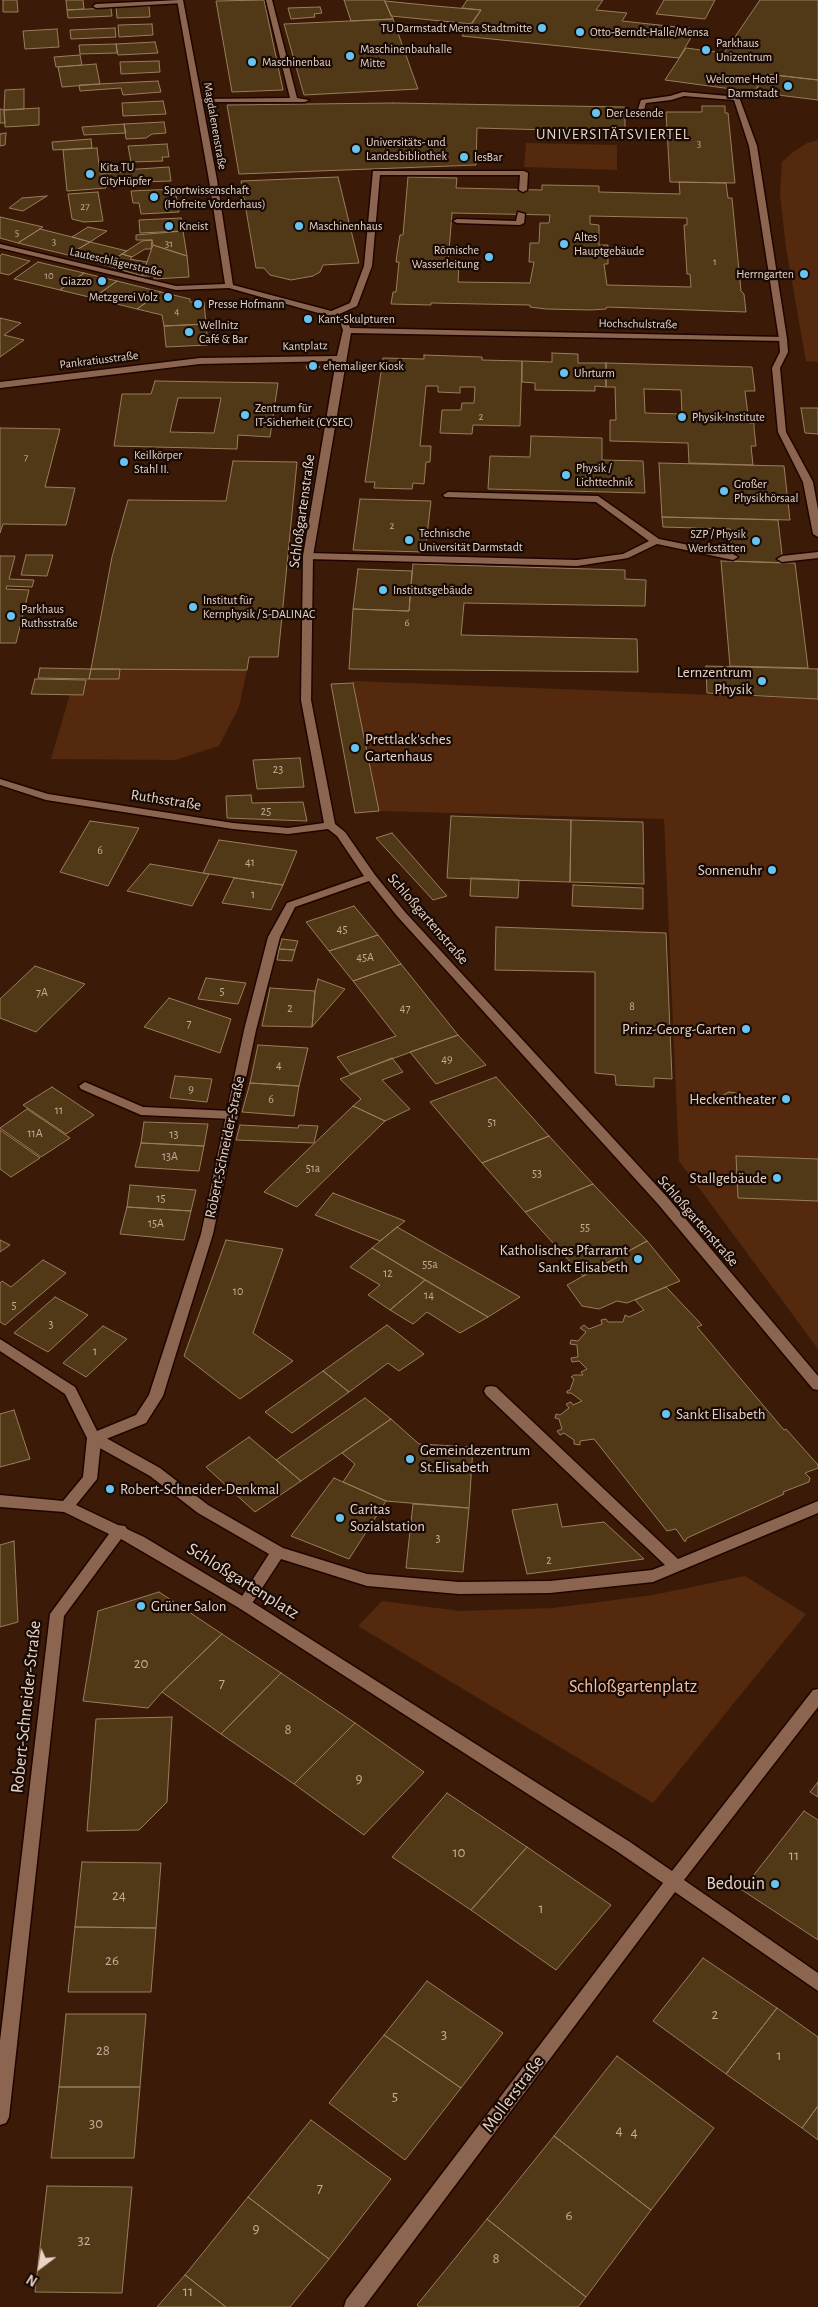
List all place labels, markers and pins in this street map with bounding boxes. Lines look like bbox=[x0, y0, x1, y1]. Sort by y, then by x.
place label: TU Darmstadt Mensa Stadtmitte bbox=[381, 21, 532, 35]
marker: TU Darmstadt Mensa Stadtmitte bbox=[536, 22, 548, 34]
place label: Otto-Berndt-Halle/Mensa bbox=[590, 25, 709, 39]
marker: Otto-Berndt-Halle/Mensa bbox=[574, 26, 586, 38]
place label: Parkhaus Unizentrum bbox=[716, 36, 772, 64]
place label: Maschinenbauhalle Mitte bbox=[360, 42, 452, 70]
marker: Parkhaus Unizentrum bbox=[700, 44, 712, 56]
marker: Maschinenbauhalle Mitte bbox=[344, 50, 356, 62]
place label: Maschinenbau bbox=[262, 55, 331, 69]
marker: Maschinenbau bbox=[246, 56, 258, 68]
place label: Welcome Hotel Darmstadt bbox=[706, 72, 778, 100]
marker: Welcome Hotel Darmstadt bbox=[782, 80, 794, 92]
place label: Der Lesende bbox=[606, 106, 663, 120]
marker: Der Lesende bbox=[590, 107, 602, 119]
place label: Universitäts- und Landesbibliothek bbox=[366, 135, 447, 163]
marker: Universitäts- und Landesbibliothek bbox=[350, 143, 362, 155]
place label: lesBar bbox=[474, 150, 502, 164]
marker: lesBar bbox=[458, 151, 470, 163]
place label: Kita TU CityHüpfer bbox=[100, 160, 151, 188]
marker: Kita TU CityHüpfer bbox=[84, 168, 96, 180]
place label: Sportwissenschaft (Hofreite Vorderhaus) bbox=[164, 183, 266, 211]
marker: Sportwissenschaft (Hofreite Vorderhaus) bbox=[148, 191, 160, 203]
place label: Kneist bbox=[179, 219, 208, 233]
place label: Maschinenhaus bbox=[309, 219, 382, 233]
marker: Kneist bbox=[163, 220, 175, 232]
marker: Maschinenhaus bbox=[293, 220, 305, 232]
place label: Altes Hauptgebäude bbox=[574, 230, 644, 258]
marker: Altes Hauptgebäude bbox=[558, 238, 570, 250]
place label: Römische Wasserleitung bbox=[412, 243, 479, 271]
marker: Römische Wasserleitung bbox=[483, 251, 495, 263]
place label: Herrngarten bbox=[736, 267, 794, 281]
marker: Herrngarten bbox=[798, 268, 810, 280]
place label: Giazzo bbox=[61, 274, 92, 288]
marker: Giazzo bbox=[96, 275, 108, 287]
place label: Metzgerei Volz bbox=[89, 290, 158, 304]
marker: Metzgerei Volz bbox=[162, 291, 174, 303]
place label: Presse Hofmann bbox=[208, 297, 284, 311]
marker: Presse Hofmann bbox=[192, 298, 204, 310]
place label: Kant-Skulpturen bbox=[318, 312, 395, 326]
marker: Kant-Skulpturen bbox=[302, 313, 314, 325]
place label: Wellnitz Café & Bar bbox=[199, 318, 248, 346]
marker: Wellnitz Café & Bar bbox=[183, 326, 195, 338]
place label: ehemaliger Kiosk bbox=[323, 359, 404, 373]
marker: ehemaliger Kiosk bbox=[307, 360, 319, 372]
place label: Uhrturm bbox=[574, 366, 615, 380]
marker: Uhrturm bbox=[558, 367, 570, 379]
place label: Zentrum für IT-Sicherheit (CYSEC) bbox=[255, 401, 353, 429]
marker: Zentrum für IT-Sicherheit (CYSEC) bbox=[239, 409, 251, 421]
place label: Physik-Institute bbox=[692, 410, 765, 424]
marker: Physik-Institute bbox=[676, 411, 688, 423]
place label: Keilkörper Stahl II. bbox=[134, 448, 182, 476]
marker: Keilkörper Stahl II. bbox=[118, 456, 130, 468]
place label: Physik / Lichttechnik bbox=[576, 461, 633, 489]
marker: Physik / Lichttechnik bbox=[560, 469, 572, 481]
place label: Großer Physikhörsaal bbox=[734, 477, 799, 505]
marker: Großer Physikhörsaal bbox=[718, 485, 730, 497]
place label: Technische Universität Darmstadt bbox=[419, 526, 523, 554]
place label: SZP / Physik Werkstätten bbox=[688, 527, 746, 555]
marker: Technische Universität Darmstadt bbox=[403, 534, 415, 546]
marker: SZP / Physik Werkstätten bbox=[750, 535, 762, 547]
place label: Institutsgebäude bbox=[393, 583, 473, 597]
marker: Institutsgebäude bbox=[377, 584, 389, 596]
place label: Institut für Kernphysik / S-DALINAC bbox=[203, 593, 315, 621]
marker: Institut für Kernphysik / S-DALINAC bbox=[187, 601, 199, 613]
place label: Parkhaus Ruthsstraße bbox=[21, 602, 78, 630]
marker: Parkhaus Ruthsstraße bbox=[5, 610, 17, 622]
place label: Lernzentrum Physik bbox=[677, 663, 752, 698]
marker: Lernzentrum Physik bbox=[756, 675, 768, 687]
place label: Prettlack'sches Gartenhaus bbox=[365, 730, 451, 765]
marker: Prettlack'sches Gartenhaus bbox=[349, 742, 361, 754]
place label: Sonnenuhr bbox=[698, 861, 762, 879]
marker: Sonnenuhr bbox=[766, 864, 778, 876]
place label: Prinz-Georg-Garten bbox=[622, 1020, 736, 1038]
marker: Prinz-Georg-Garten bbox=[740, 1023, 752, 1035]
place label: Heckentheater bbox=[689, 1090, 776, 1108]
marker: Heckentheater bbox=[780, 1093, 792, 1105]
place label: Stallgebäude bbox=[690, 1169, 767, 1187]
marker: Stallgebäude bbox=[771, 1172, 783, 1184]
place label: Katholisches Pfarramt Sankt Elisabeth bbox=[500, 1241, 628, 1276]
marker: Katholisches Pfarramt Sankt Elisabeth bbox=[632, 1253, 644, 1265]
place label: Sankt Elisabeth bbox=[676, 1405, 766, 1423]
marker: Sankt Elisabeth bbox=[660, 1408, 672, 1420]
place label: Gemeindezentrum St.Elisabeth bbox=[420, 1441, 530, 1476]
marker: Gemeindezentrum St.Elisabeth bbox=[404, 1453, 416, 1465]
place label: Robert-Schneider-Denkmal bbox=[120, 1480, 279, 1498]
marker: Robert-Schneider-Denkmal bbox=[104, 1483, 116, 1495]
place label: Caritas Sozialstation bbox=[350, 1500, 425, 1535]
marker: Caritas Sozialstation bbox=[334, 1512, 346, 1524]
place label: Grüner Salon bbox=[151, 1597, 226, 1615]
marker: Grüner Salon bbox=[135, 1600, 147, 1612]
place label: Bedouin bbox=[706, 1873, 765, 1895]
marker: Bedouin bbox=[769, 1878, 781, 1890]

